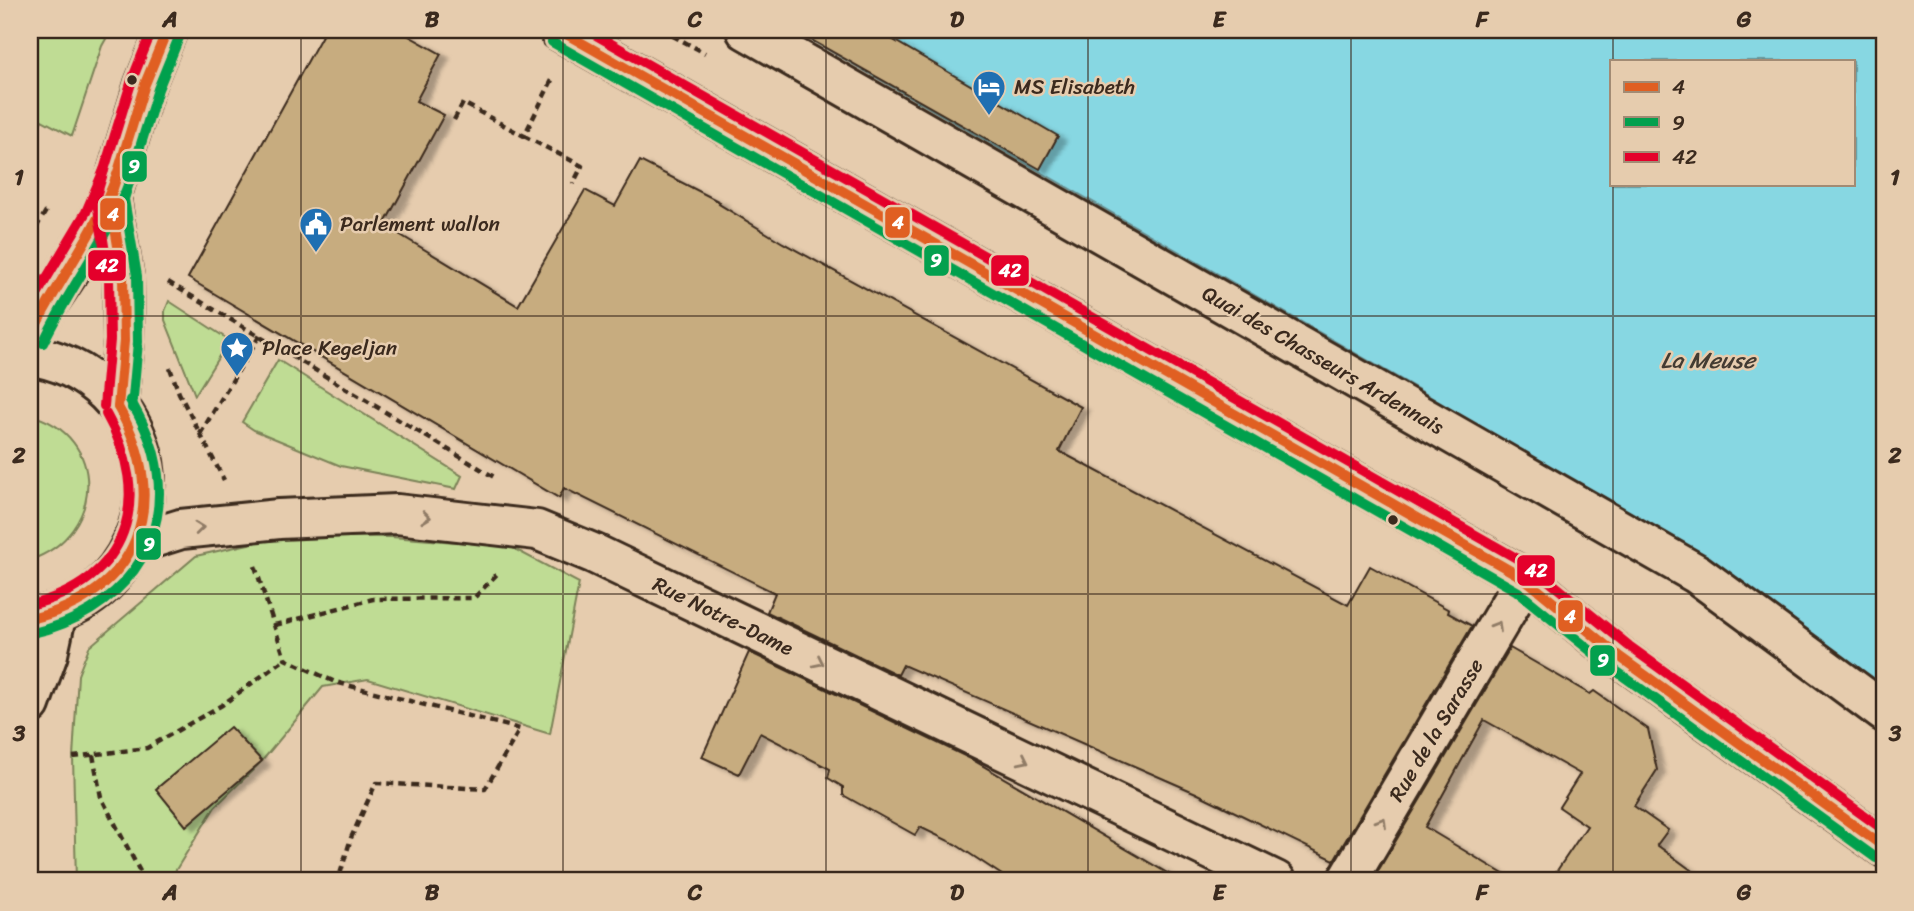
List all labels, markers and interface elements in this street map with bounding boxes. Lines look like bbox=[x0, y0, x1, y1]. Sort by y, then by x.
text: A bbox=[161, 0, 178, 40]
text: B bbox=[425, 0, 440, 40]
text: C bbox=[687, 0, 703, 40]
text: D bbox=[950, 0, 965, 40]
text: E bbox=[1213, 0, 1228, 40]
text: F bbox=[1475, 0, 1490, 40]
text: G bbox=[1736, 0, 1752, 40]
legend bbox=[1610, 60, 1854, 186]
hotel icon: MS Elisabeth bbox=[970, 68, 1008, 117]
place label: MS Elisabeth bbox=[1014, 68, 1135, 106]
text: 4 bbox=[1672, 68, 1685, 106]
unlabelled marker bbox=[125, 73, 139, 87]
text: 9 bbox=[1672, 104, 1685, 142]
text: 42 bbox=[1672, 138, 1697, 176]
line badge: 9 bbox=[121, 150, 148, 183]
text: 9 bbox=[128, 150, 140, 183]
text: 1 bbox=[14, 157, 24, 198]
text: 1 bbox=[1890, 157, 1900, 198]
line badge: 4 bbox=[99, 197, 126, 231]
text: 4 bbox=[106, 198, 119, 231]
public building icon: Parlement wallon bbox=[297, 205, 335, 254]
place label: Parlement wallon bbox=[340, 205, 500, 243]
line badge: 4 bbox=[884, 206, 911, 239]
text: 4 bbox=[891, 206, 904, 239]
line badge: 9 bbox=[923, 244, 950, 277]
text: 9 bbox=[930, 244, 942, 277]
line badge: 42 bbox=[87, 249, 127, 282]
text: 42 bbox=[95, 249, 118, 282]
line badge: 42 bbox=[990, 254, 1030, 287]
text: 42 bbox=[998, 254, 1021, 287]
street label: Quai des Chasseurs Ardennais bbox=[1195, 275, 1452, 445]
place icon: Place Kegeljan bbox=[218, 329, 256, 378]
place label: Place Kegeljan bbox=[262, 329, 397, 367]
water label: La Meuse bbox=[1661, 340, 1757, 381]
text: 2 bbox=[11, 435, 26, 476]
text: 2 bbox=[1887, 435, 1902, 476]
one-way arrow bbox=[421, 509, 432, 524]
unlabelled marker bbox=[1386, 513, 1400, 527]
one-way arrow bbox=[193, 520, 205, 535]
line badge: 9 bbox=[135, 527, 162, 561]
text: 9 bbox=[143, 528, 155, 561]
line badge: 42 bbox=[1516, 554, 1556, 587]
text: 42 bbox=[1524, 554, 1547, 587]
street label: Rue Notre-Dame bbox=[646, 565, 800, 667]
line badge: 4 bbox=[1557, 599, 1584, 633]
text: 4 bbox=[1563, 600, 1576, 633]
one-way arrow bbox=[1489, 621, 1502, 634]
line badge: 9 bbox=[1589, 644, 1616, 677]
text: 9 bbox=[1597, 644, 1609, 677]
street label: Rue de la Sarasse bbox=[1378, 651, 1494, 809]
one-way arrow bbox=[812, 654, 824, 668]
text: 3 bbox=[12, 713, 26, 754]
text: 3 bbox=[1888, 713, 1902, 754]
one-way arrow bbox=[1017, 752, 1029, 766]
one-way arrow bbox=[1374, 817, 1387, 830]
text: A bbox=[161, 872, 178, 911]
text: B bbox=[425, 872, 440, 911]
text: C bbox=[687, 872, 703, 911]
text: D bbox=[950, 872, 965, 911]
text: E bbox=[1213, 872, 1228, 911]
text: F bbox=[1475, 872, 1490, 911]
text: G bbox=[1736, 872, 1752, 911]

